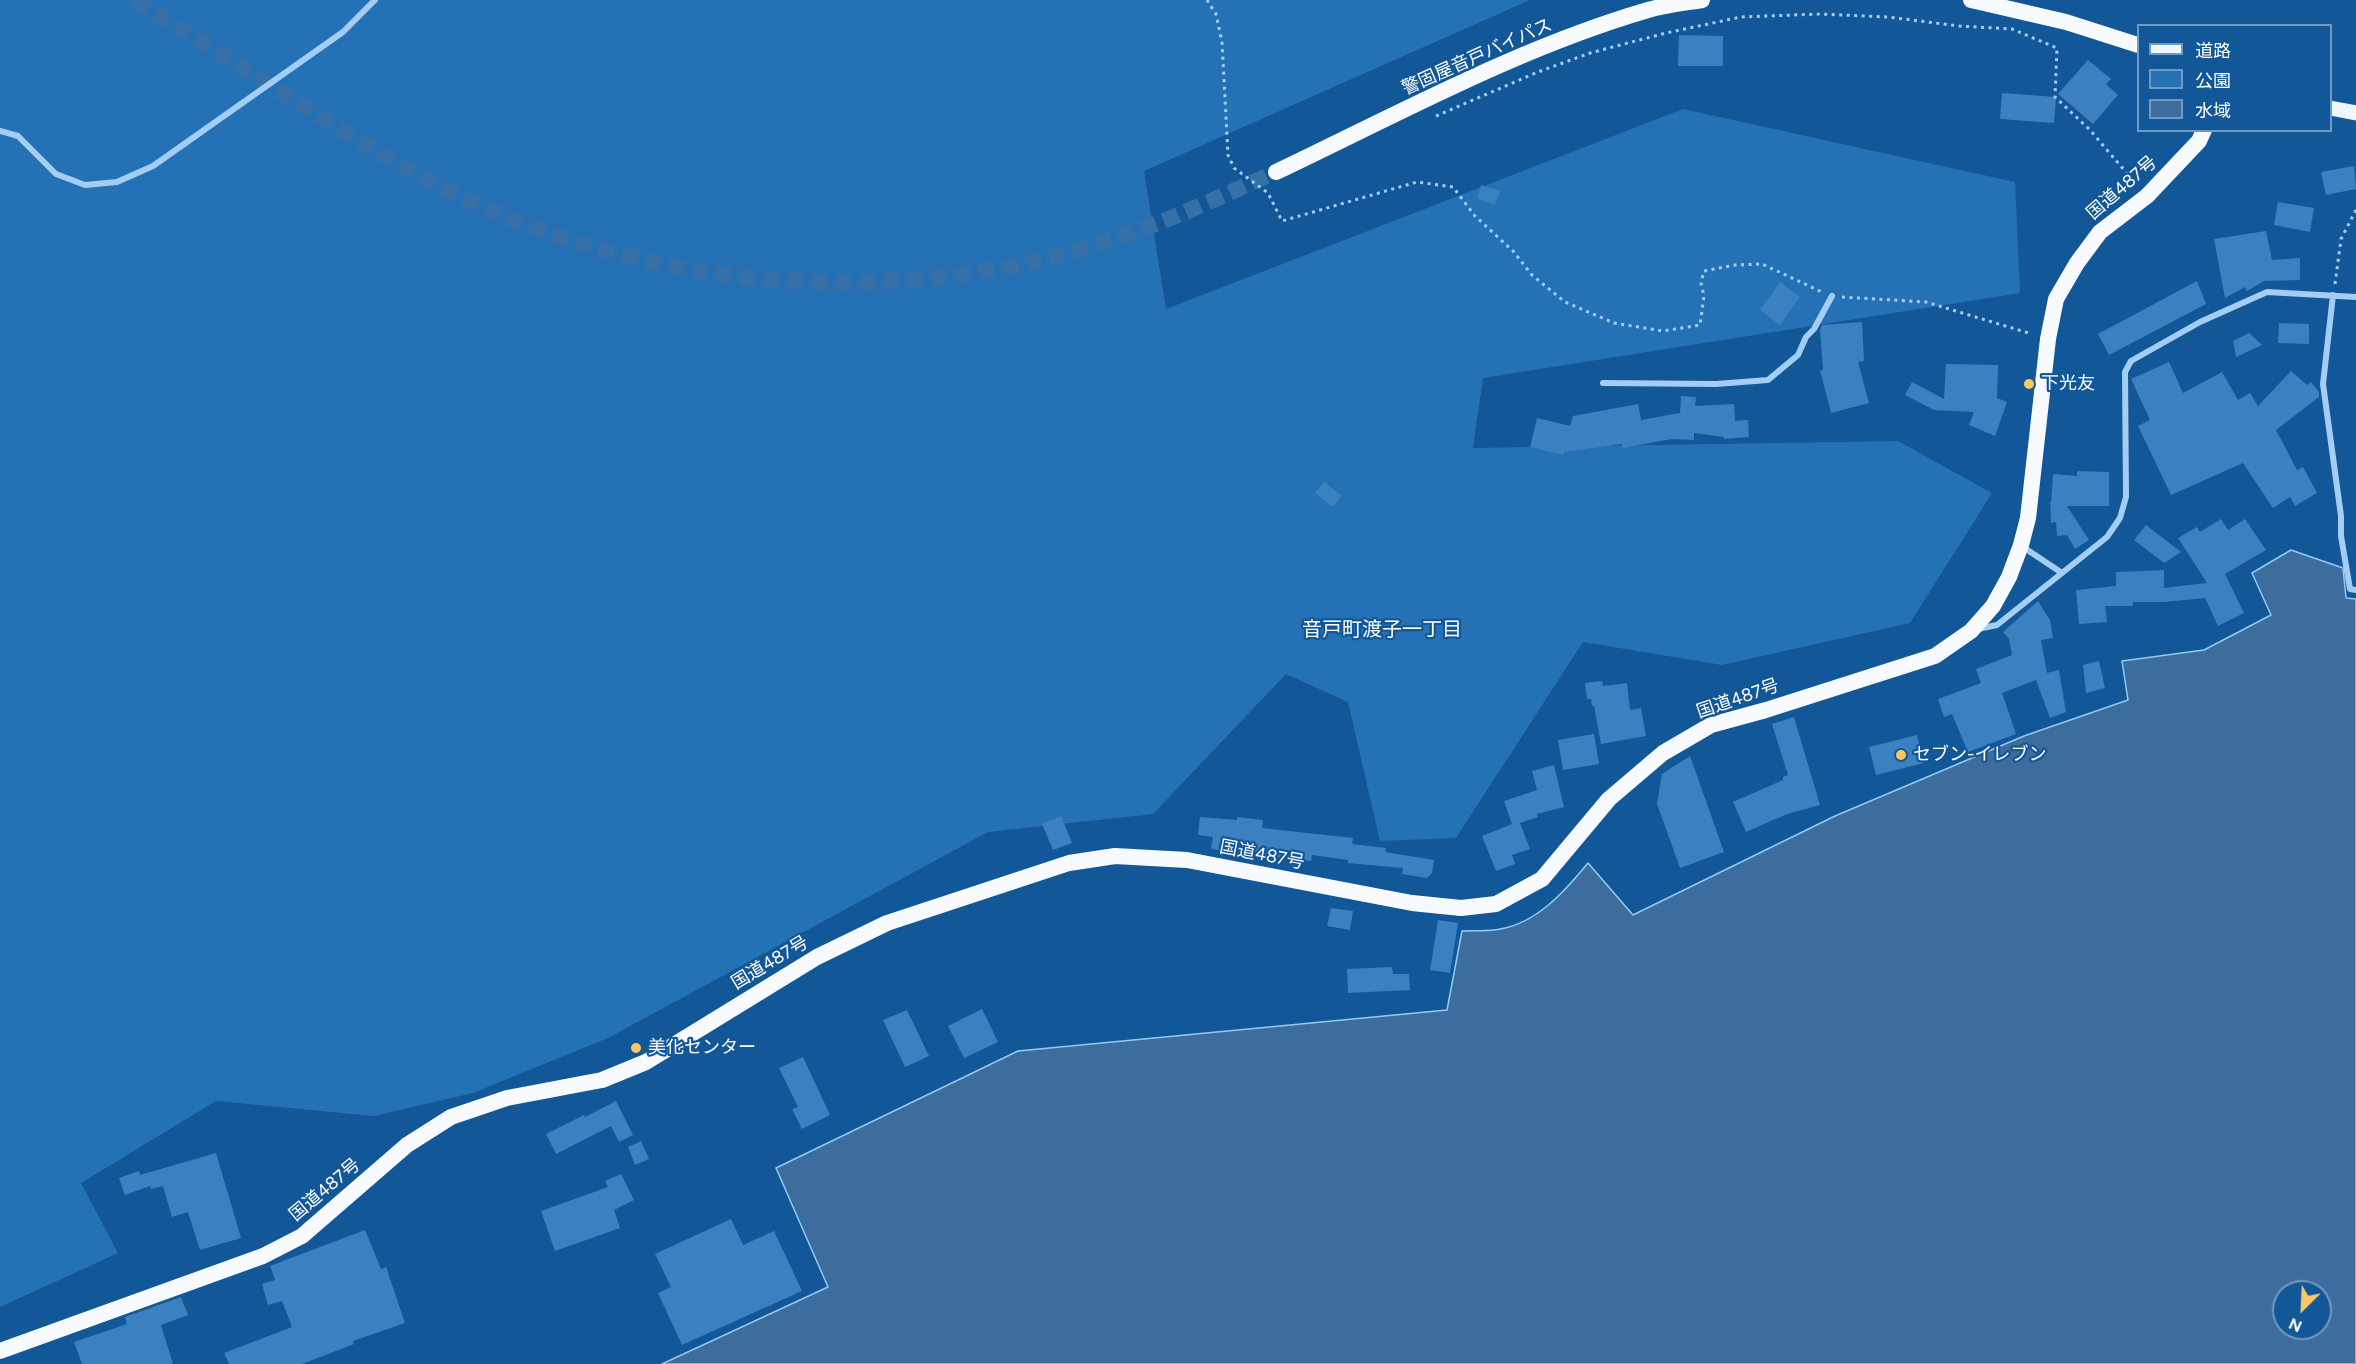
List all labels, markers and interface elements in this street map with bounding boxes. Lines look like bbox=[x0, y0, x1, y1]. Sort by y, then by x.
street label: 警固屋音戸バイパス bbox=[1399, 14, 1555, 100]
legend bbox=[2137, 24, 2332, 132]
text: 道路 bbox=[2195, 40, 2231, 62]
text: 公園 bbox=[2195, 70, 2231, 92]
text: 水域 bbox=[2195, 100, 2231, 122]
street label: 国道487号 bbox=[2083, 152, 2161, 224]
place label: 下光友 bbox=[2041, 373, 2095, 395]
marker: 下光友 bbox=[2022, 377, 2036, 391]
district label: 音戸町渡子一丁目 bbox=[1302, 618, 1462, 642]
street label: 国道487号 bbox=[1694, 675, 1782, 723]
place label: セブン-イレブン bbox=[1913, 744, 2047, 766]
marker: セブン-イレブン bbox=[1894, 748, 1908, 762]
street label: 国道487号 bbox=[1218, 836, 1306, 874]
street label: 国道487号 bbox=[728, 932, 812, 994]
place label: 美化センター bbox=[648, 1037, 756, 1059]
marker: 美化センター bbox=[629, 1041, 643, 1055]
street label: 国道487号 bbox=[285, 1154, 365, 1226]
north arrow bbox=[2272, 1280, 2332, 1340]
text: N bbox=[2286, 1314, 2305, 1336]

